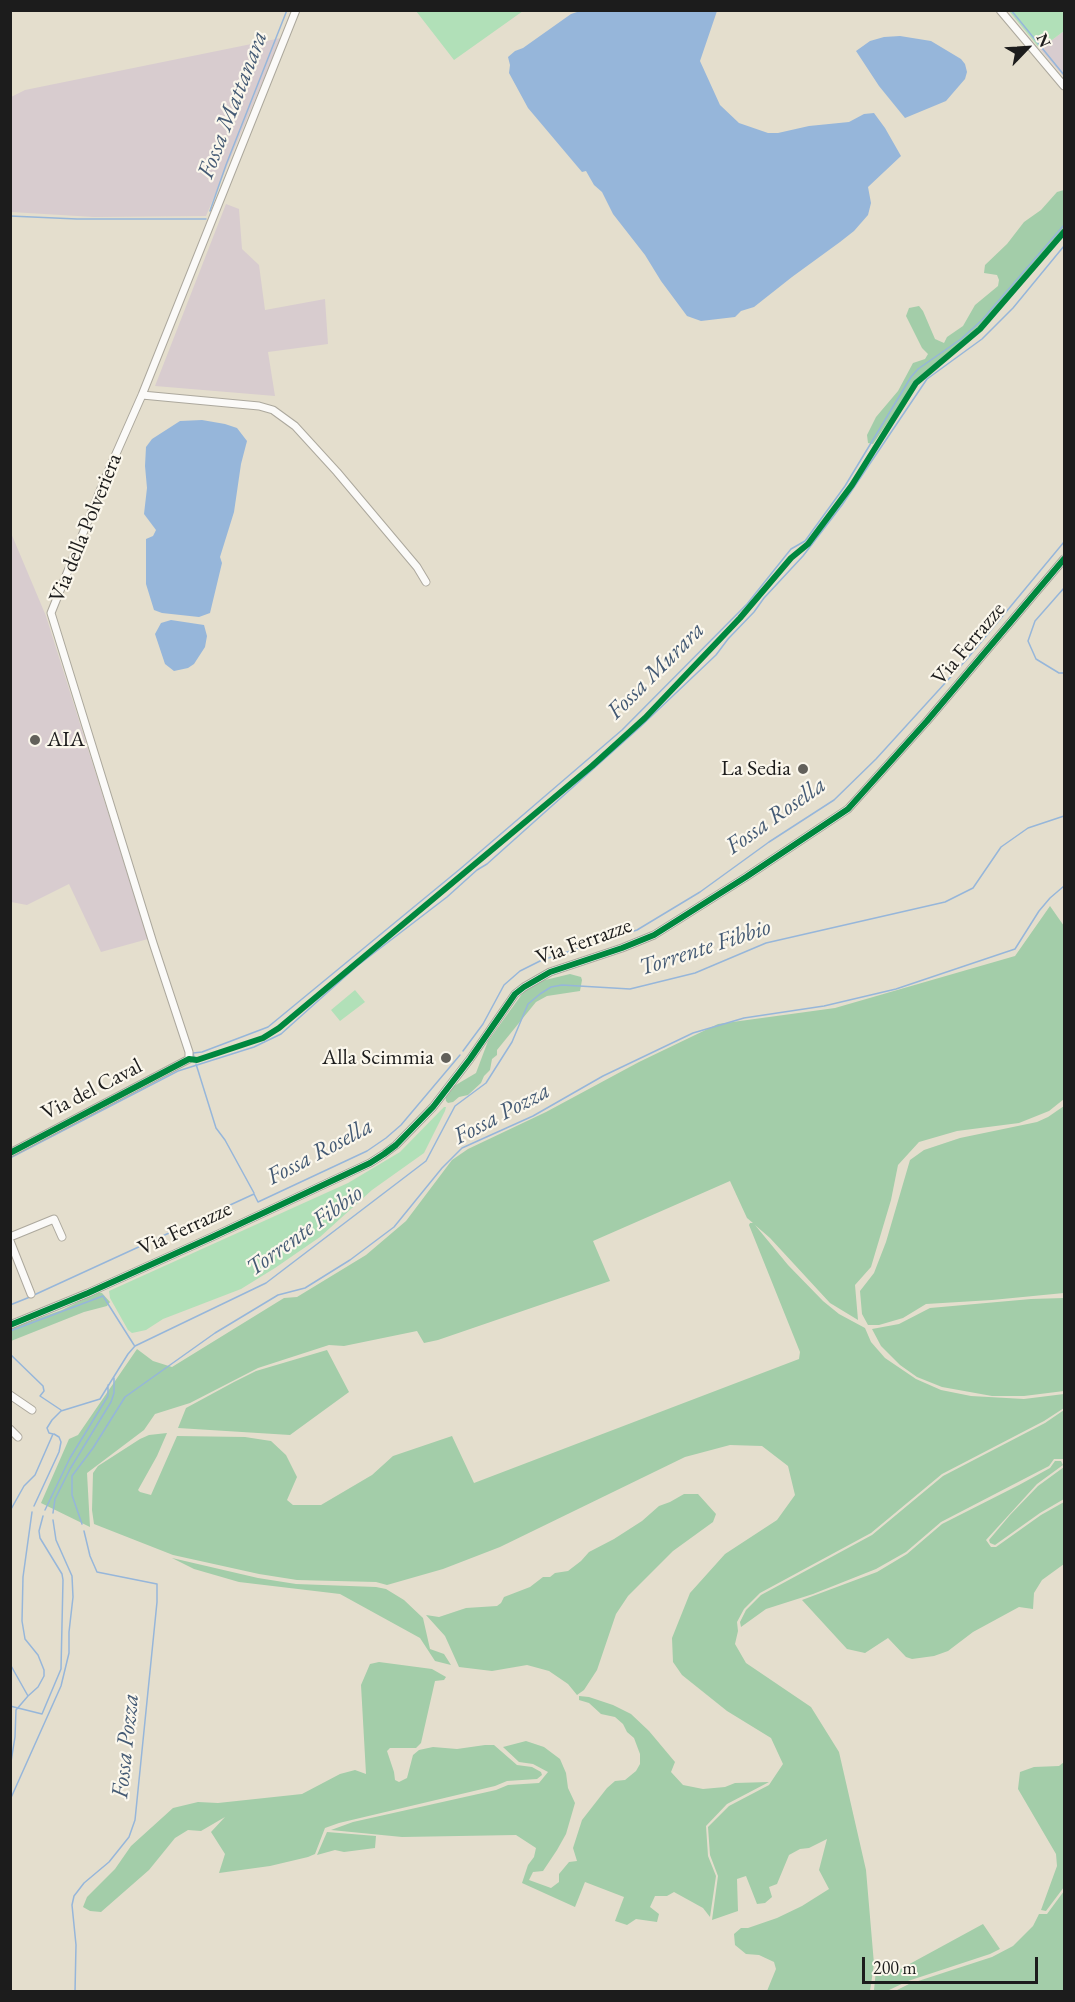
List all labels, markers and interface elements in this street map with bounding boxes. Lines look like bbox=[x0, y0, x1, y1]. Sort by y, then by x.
north arrow bbox=[997, 18, 1057, 78]
water label: Fossa Mattanara bbox=[192, 27, 274, 183]
text: N bbox=[1032, 30, 1056, 50]
street label: Via della Polveriera bbox=[44, 450, 128, 606]
street label: Via Ferrazze bbox=[927, 597, 1011, 691]
water label: Fossa Murara bbox=[601, 616, 711, 726]
place label: AIA bbox=[47, 727, 85, 753]
marker: AIA bbox=[28, 733, 42, 747]
place label: La Sedia bbox=[721, 756, 791, 782]
marker: La Sedia bbox=[796, 762, 810, 776]
water label: Fossa Rosella bbox=[720, 771, 832, 861]
street label: Via Ferrazze bbox=[532, 912, 636, 972]
water label: Torrente Fibbio bbox=[635, 913, 775, 983]
place label: Alla Scimmia bbox=[322, 1045, 434, 1071]
marker: Alla Scimmia bbox=[439, 1051, 453, 1065]
street label: Via del Caval bbox=[37, 1053, 147, 1127]
water label: Fossa Pozza bbox=[449, 1077, 555, 1151]
water label: Fossa Rosella bbox=[262, 1112, 378, 1192]
water label: Torrente Fibbio bbox=[241, 1179, 369, 1283]
street label: Via Ferrazze bbox=[134, 1196, 236, 1262]
water label: Fossa Pozza bbox=[106, 1692, 146, 1800]
scale bar bbox=[865, 1945, 1040, 1983]
text: 200 m bbox=[873, 1956, 917, 1979]

